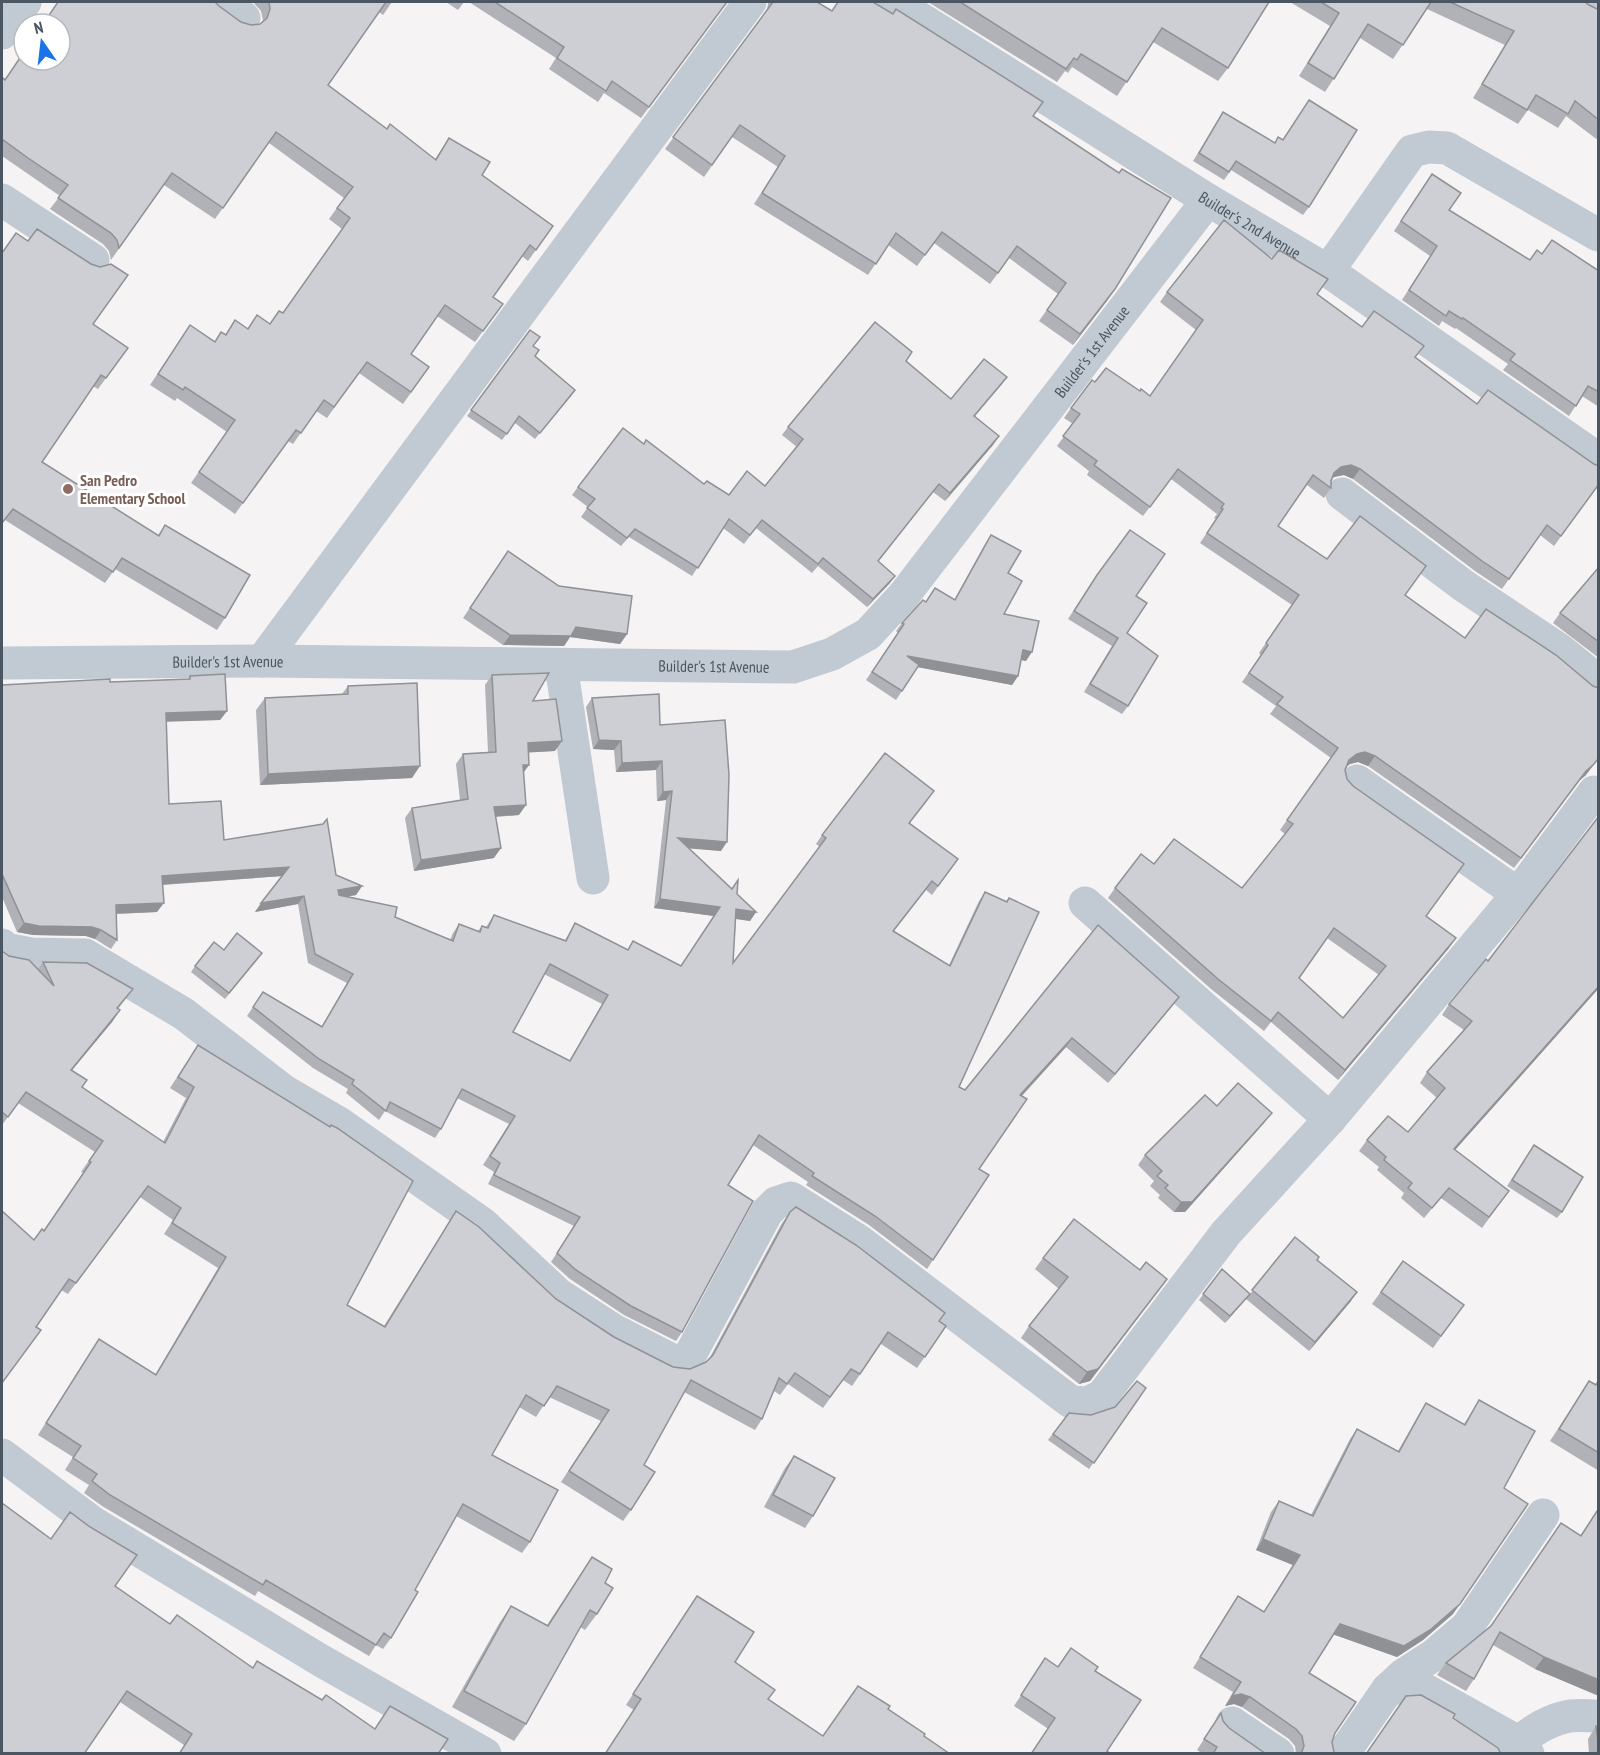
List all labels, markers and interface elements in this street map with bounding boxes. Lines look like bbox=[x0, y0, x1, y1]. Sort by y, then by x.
north arrow bbox=[12, 12, 72, 72]
text: N bbox=[32, 17, 45, 38]
street label: Builder's 2nd Avenue bbox=[1195, 187, 1305, 263]
street label: Builder's 1st Avenue bbox=[1050, 301, 1133, 401]
place label: San Pedro Elementary School bbox=[80, 470, 185, 508]
marker: San Pedro Elementary School bbox=[61, 482, 75, 496]
street label: Builder's 1st Avenue bbox=[172, 651, 284, 672]
street label: Builder's 1st Avenue bbox=[658, 655, 770, 677]

